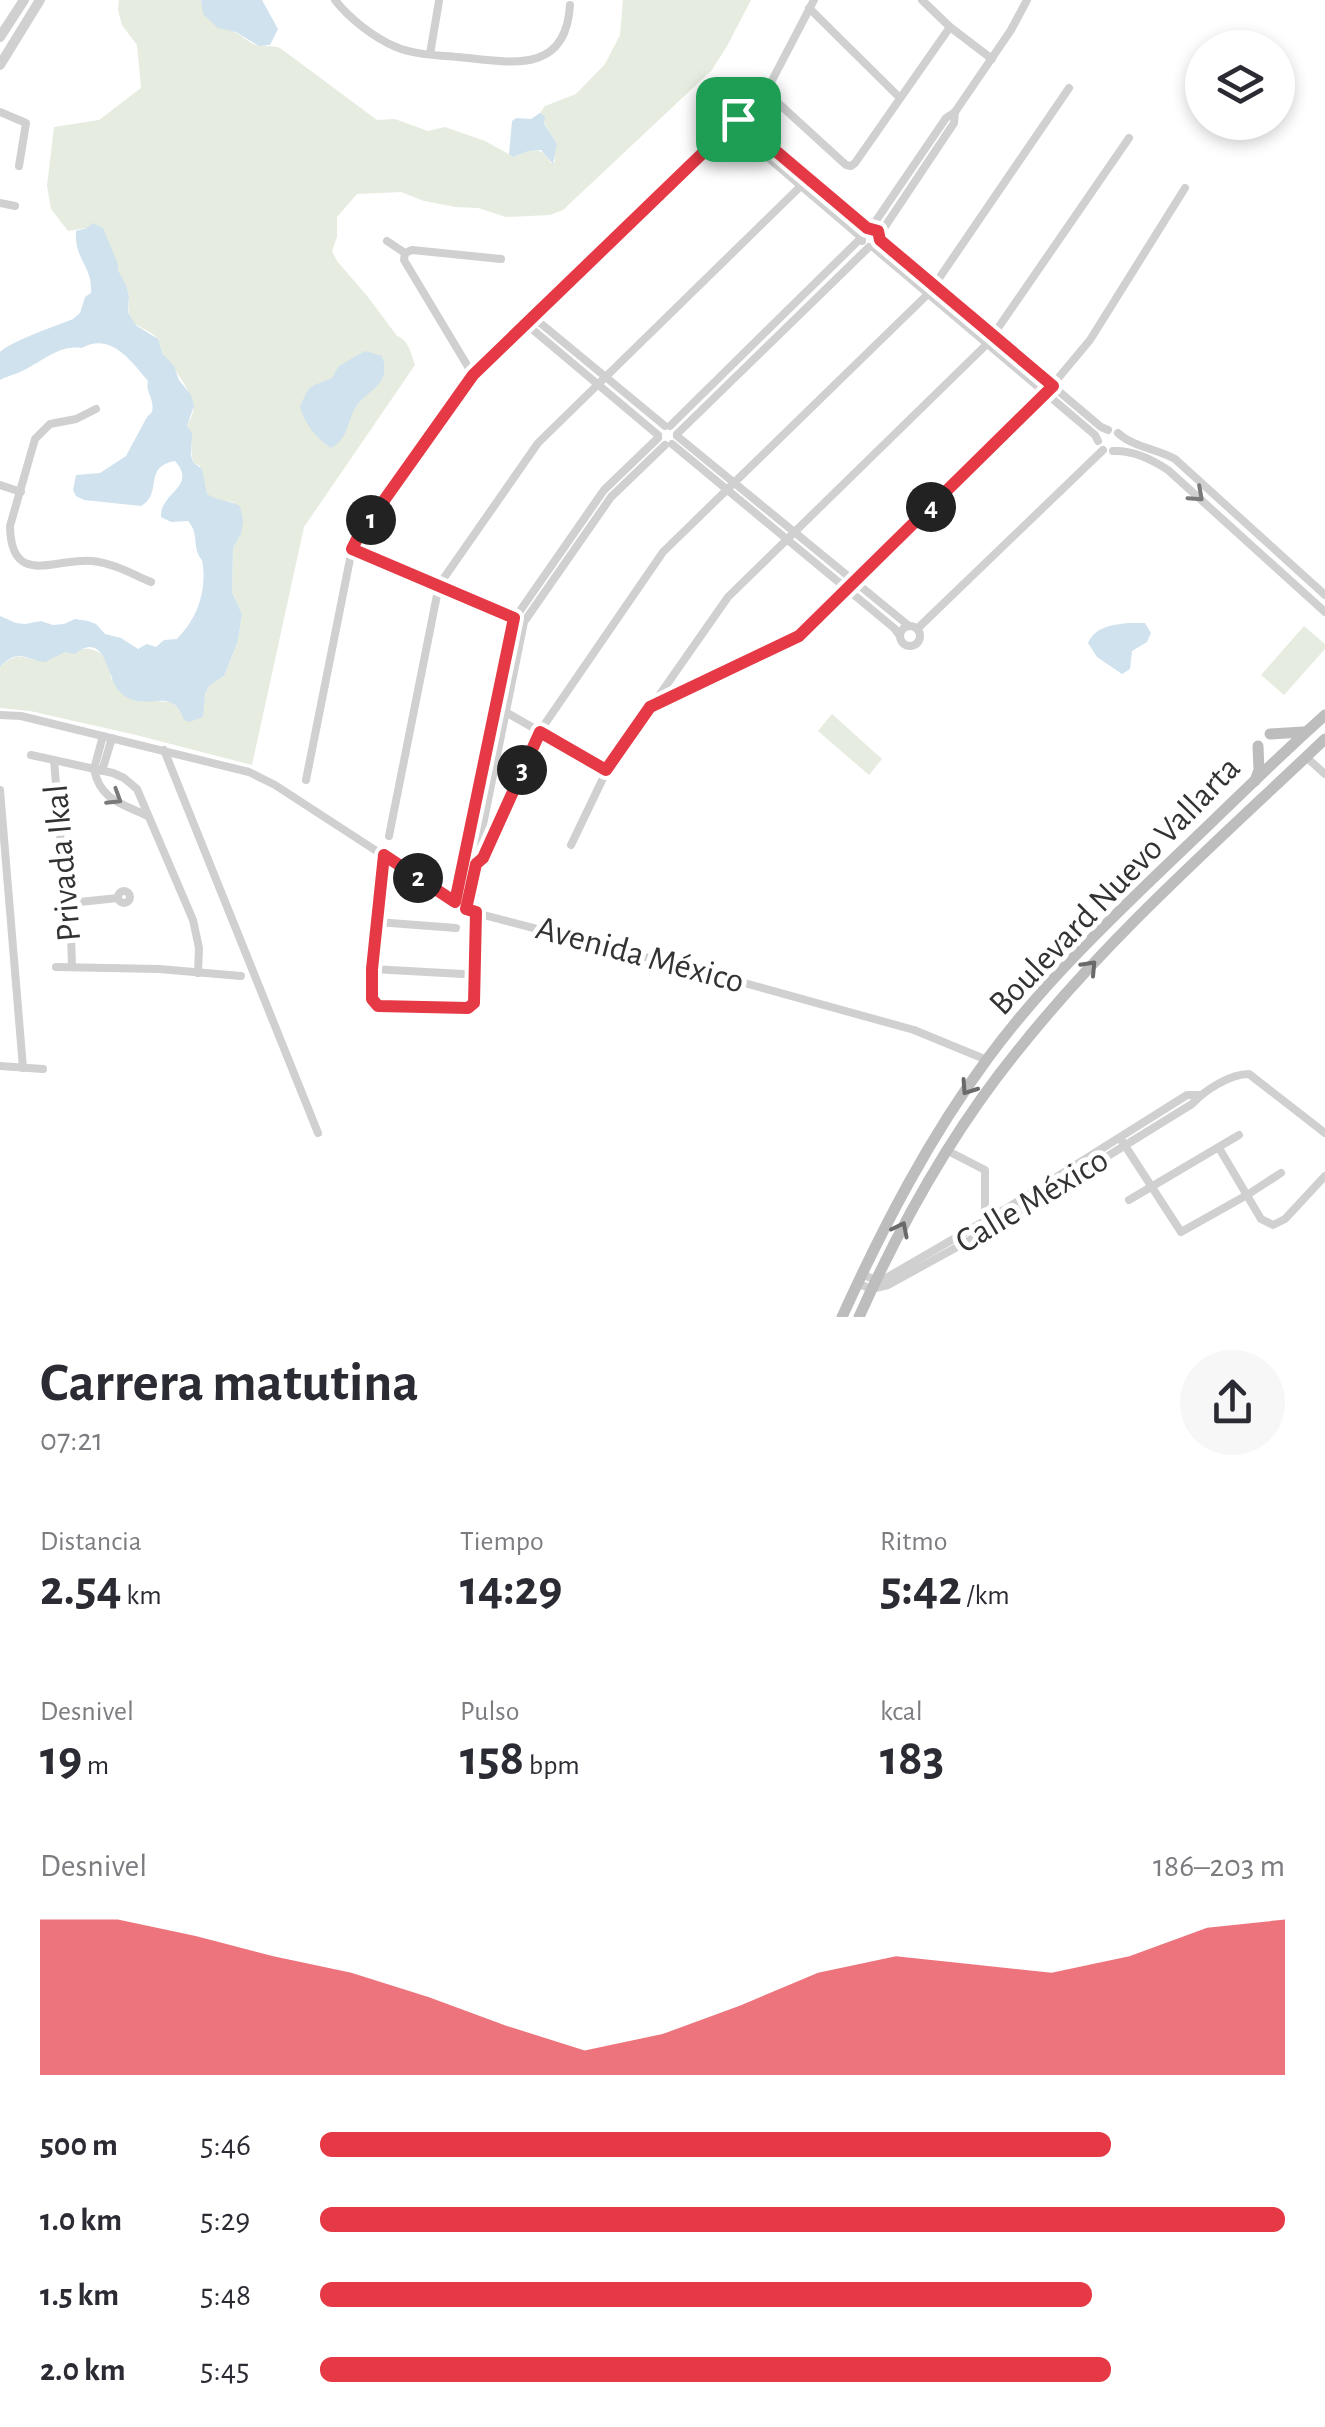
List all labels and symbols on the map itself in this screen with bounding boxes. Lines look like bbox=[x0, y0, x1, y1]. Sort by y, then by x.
pin bbox=[696, 77, 781, 162]
pin: 4 bbox=[906, 482, 956, 532]
one-way arrow bbox=[1185, 484, 1204, 502]
pin: 1 bbox=[346, 495, 396, 545]
pin: 3 bbox=[497, 745, 547, 795]
street label: Boulevard Nuevo Vallarta bbox=[983, 750, 1247, 1022]
street label: Privada Ikal bbox=[39, 783, 87, 943]
one-way arrow bbox=[104, 786, 122, 805]
pin: 2 bbox=[393, 853, 443, 903]
street label: Avenida México bbox=[532, 910, 748, 1000]
one-way arrow bbox=[1079, 960, 1097, 978]
one-way arrow bbox=[961, 1077, 980, 1095]
street label: Calle México bbox=[950, 1142, 1114, 1260]
one-way arrow bbox=[889, 1221, 909, 1239]

